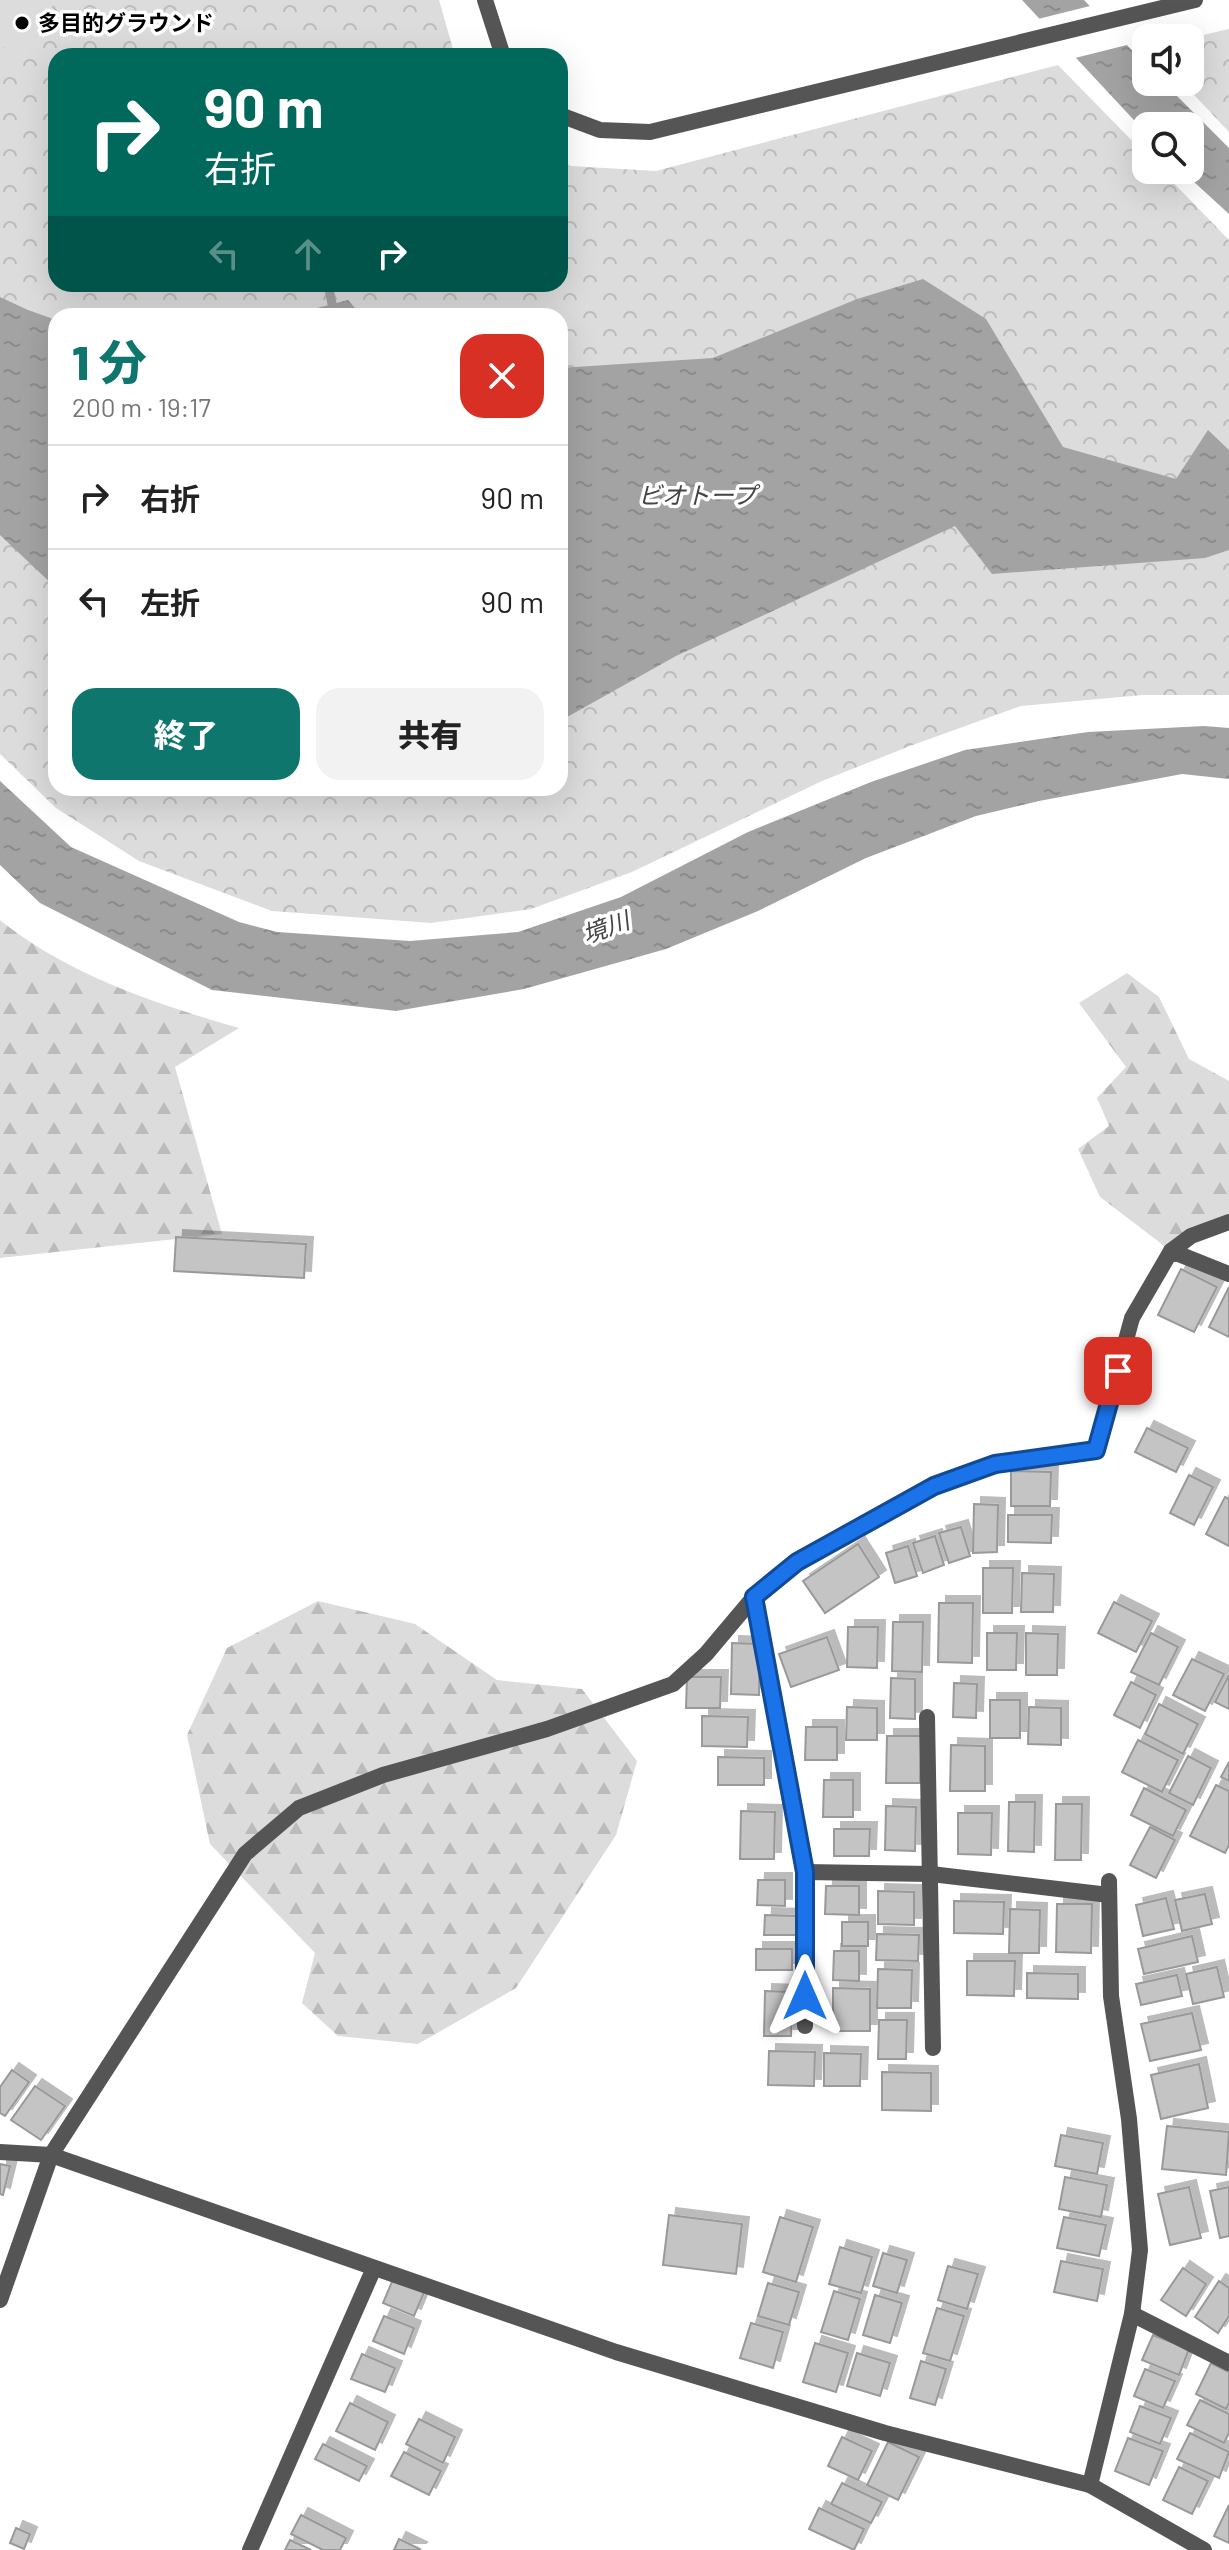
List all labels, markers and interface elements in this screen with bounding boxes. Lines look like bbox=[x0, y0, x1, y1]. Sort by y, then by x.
place label: 多目的グラウンド bbox=[38, 9, 214, 35]
marker: 多目的グラウンド bbox=[13, 14, 31, 32]
map controls bbox=[1132, 24, 1204, 184]
button: sound bbox=[1132, 24, 1204, 96]
text: 90 m bbox=[204, 72, 324, 139]
icon: right bbox=[72, 80, 176, 184]
button: search bbox=[1132, 112, 1204, 184]
text: 右折 bbox=[204, 146, 276, 189]
icon: left bbox=[202, 232, 246, 276]
icon: ahead bbox=[286, 232, 330, 276]
icon: right bbox=[370, 232, 414, 276]
text: 1 分 bbox=[72, 332, 147, 390]
button: close bbox=[460, 334, 544, 418]
text: 200 m · 19:17 bbox=[72, 391, 211, 422]
icon: right bbox=[72, 475, 116, 519]
text: 90 m bbox=[481, 479, 544, 515]
text: 右折 bbox=[140, 480, 200, 516]
water label: ビオトープ bbox=[638, 480, 761, 509]
icon: left bbox=[72, 579, 116, 623]
text: 90 m bbox=[481, 583, 544, 619]
text: 左折 bbox=[140, 584, 200, 620]
button: 終了 bbox=[72, 688, 300, 780]
button: 共有 bbox=[316, 688, 544, 780]
water label: 境川 bbox=[578, 904, 636, 948]
pin bbox=[1084, 1337, 1152, 1405]
icon: arrive bbox=[1096, 1349, 1140, 1393]
position arrow bbox=[763, 1954, 847, 2038]

